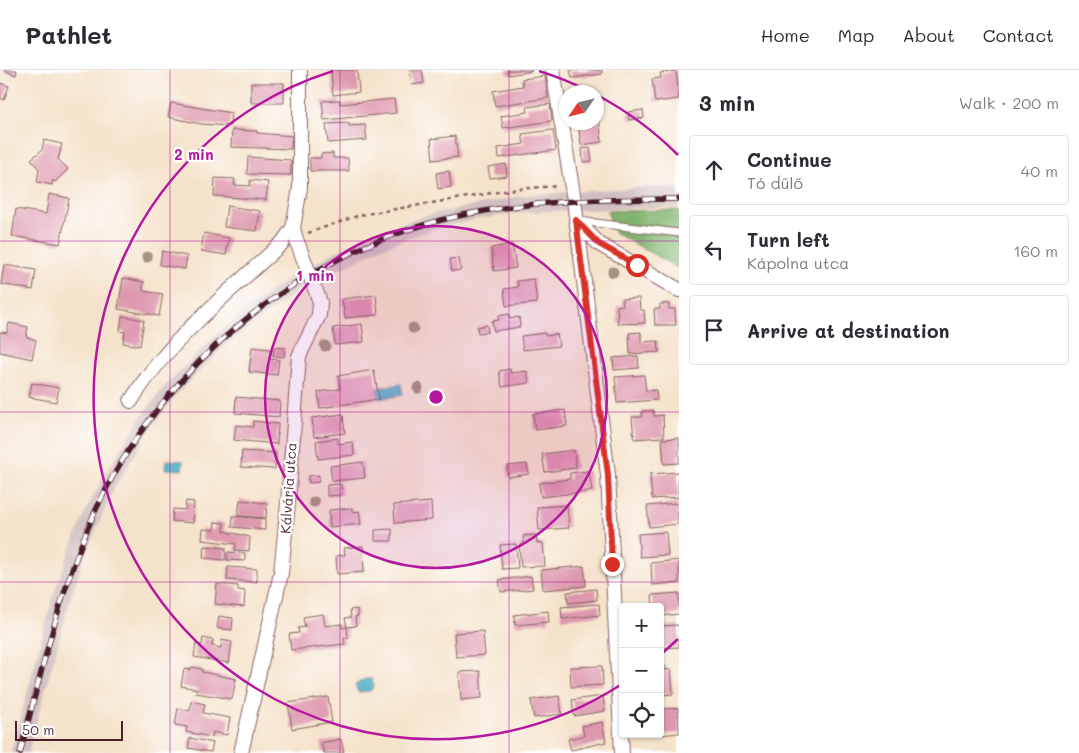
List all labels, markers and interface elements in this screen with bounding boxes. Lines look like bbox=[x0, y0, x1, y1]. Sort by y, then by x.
text: Pathlet bbox=[25, 19, 112, 50]
text: Home bbox=[761, 23, 810, 47]
text: Map bbox=[838, 23, 874, 47]
text: About bbox=[902, 23, 955, 47]
text: Contact bbox=[983, 23, 1054, 47]
north arrow bbox=[559, 85, 604, 130]
text: 3 min bbox=[699, 89, 755, 116]
text: Walk · 200 m bbox=[959, 92, 1059, 113]
text: 2 min bbox=[174, 144, 214, 164]
text: Continue bbox=[747, 147, 832, 172]
icon: ahead bbox=[700, 156, 728, 184]
text: 40 m bbox=[1021, 160, 1058, 181]
text: Tó dűlő bbox=[747, 172, 803, 193]
text: Turn left bbox=[747, 227, 830, 252]
icon: left bbox=[700, 236, 728, 264]
text: 160 m bbox=[1013, 240, 1058, 261]
text: Kápolna utca bbox=[747, 252, 849, 273]
route start bbox=[626, 254, 649, 277]
text: 1 min bbox=[296, 265, 334, 285]
icon: arrive bbox=[700, 316, 728, 344]
text: Arrive at destination bbox=[747, 318, 950, 343]
centre of rings bbox=[427, 388, 445, 406]
street label: Kálvária utca bbox=[275, 442, 301, 534]
route end bbox=[601, 553, 624, 576]
map controls bbox=[619, 603, 664, 738]
button: + bbox=[619, 603, 664, 648]
button: − bbox=[619, 648, 664, 693]
button: locate bbox=[619, 693, 664, 738]
scale bar bbox=[15, 718, 122, 741]
text: 50 m bbox=[22, 720, 54, 739]

